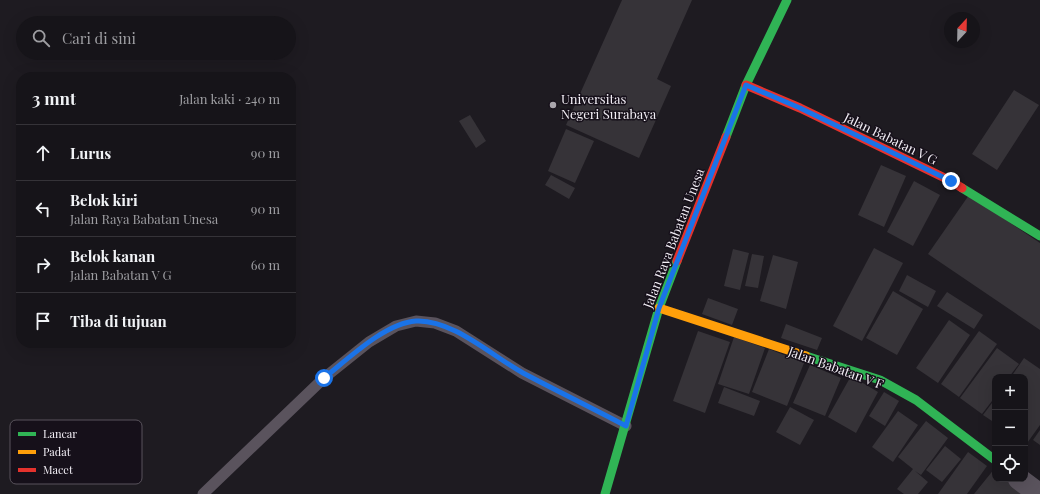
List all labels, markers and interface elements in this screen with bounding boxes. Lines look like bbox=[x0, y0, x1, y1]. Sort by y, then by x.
north arrow bbox=[944, 12, 980, 48]
search box bbox=[16, 16, 296, 60]
icon: search bbox=[30, 27, 52, 49]
text: Cari di sini bbox=[62, 28, 136, 48]
text: 3 mnt bbox=[32, 87, 76, 109]
text: Jalan kaki · 240 m bbox=[179, 90, 280, 107]
place label: Universitas Negeri Surabaya bbox=[561, 90, 657, 122]
marker: Universitas Negeri Surabaya bbox=[548, 100, 558, 110]
street label: Jalan Babatan V G bbox=[841, 108, 940, 168]
icon: ahead bbox=[32, 142, 54, 164]
text: Lurus bbox=[70, 143, 111, 163]
text: 90 m bbox=[251, 144, 280, 161]
street label: Jalan Raya Babatan Unesa bbox=[638, 165, 708, 311]
route end bbox=[942, 172, 960, 190]
text: Belok kiri bbox=[70, 190, 138, 210]
icon: left bbox=[32, 198, 54, 220]
text: 90 m bbox=[251, 200, 280, 217]
text: Jalan Raya Babatan Unesa bbox=[70, 210, 218, 227]
text: Belok kanan bbox=[70, 246, 155, 266]
icon: right bbox=[32, 254, 54, 276]
text: 60 m bbox=[251, 256, 280, 273]
text: Jalan Babatan V G bbox=[70, 266, 172, 283]
icon: arrive bbox=[32, 310, 54, 332]
text: Tiba di tujuan bbox=[70, 311, 167, 331]
street label: Jalan Babatan V F bbox=[785, 342, 886, 392]
route start bbox=[315, 369, 333, 387]
map controls bbox=[992, 374, 1028, 482]
button: + bbox=[992, 374, 1028, 410]
button: − bbox=[992, 410, 1028, 446]
legend bbox=[10, 420, 142, 484]
text: Lancar bbox=[43, 426, 77, 441]
text: Padat bbox=[43, 444, 71, 459]
button: locate bbox=[992, 446, 1028, 482]
text: Macet bbox=[43, 462, 73, 477]

